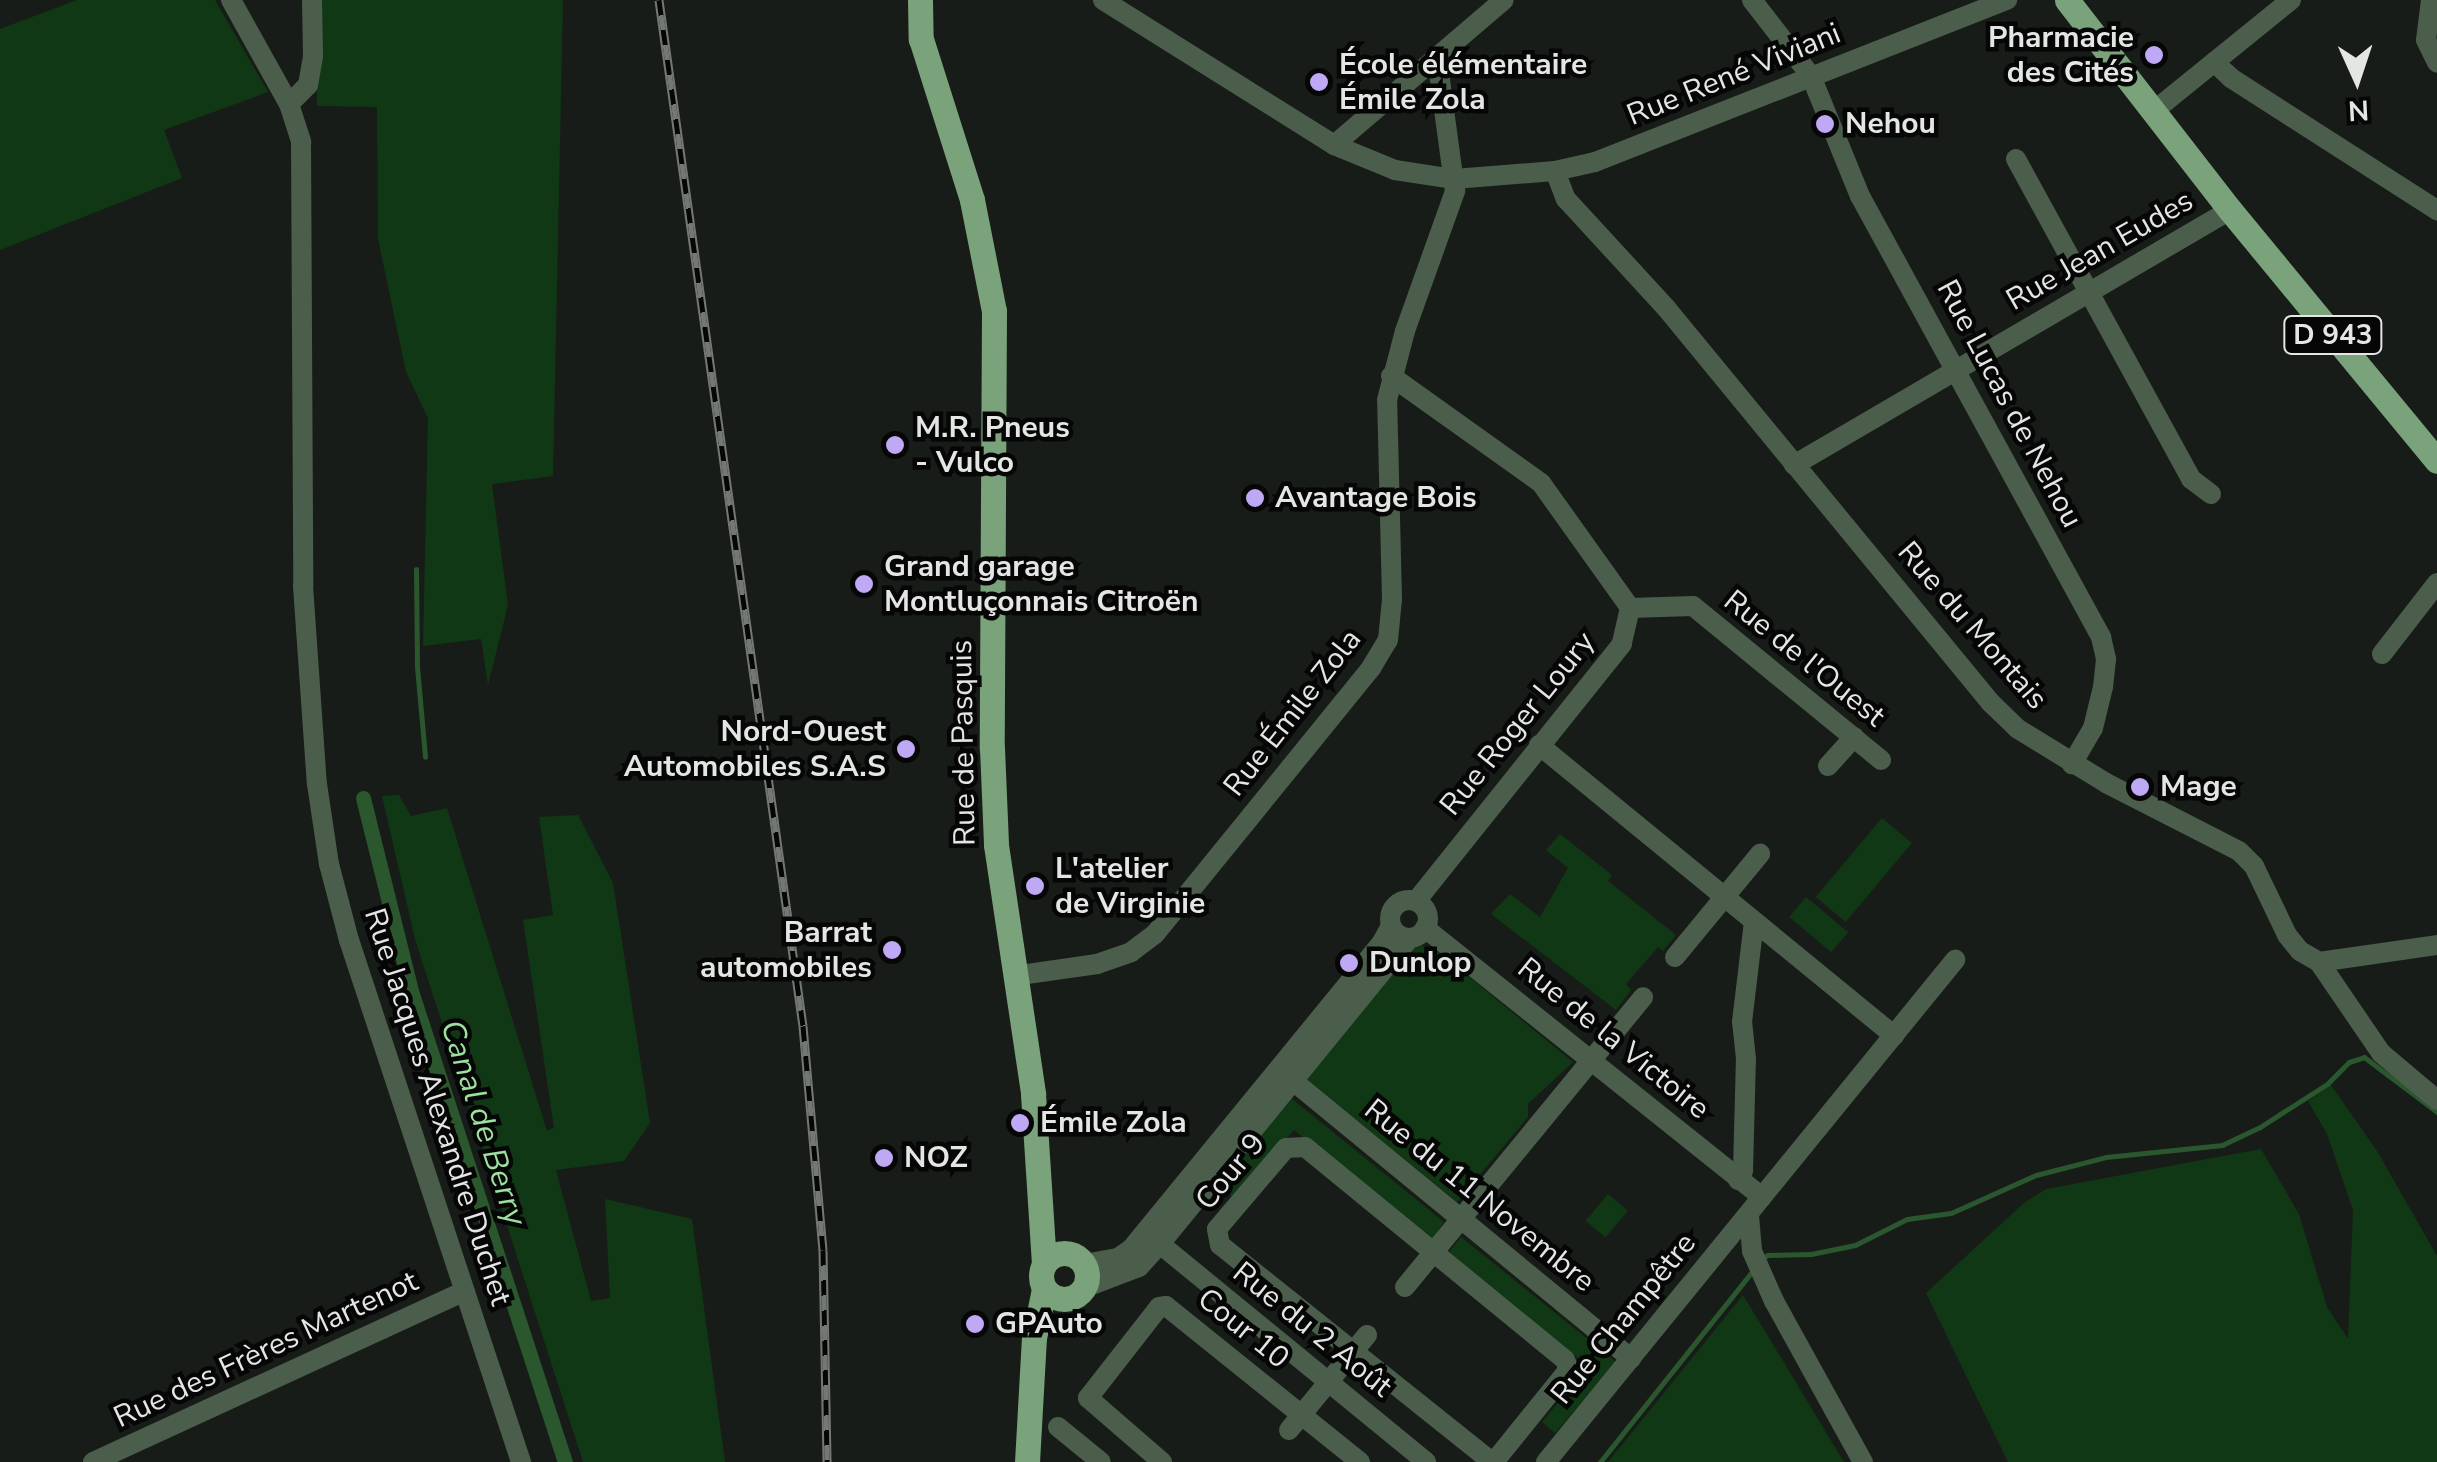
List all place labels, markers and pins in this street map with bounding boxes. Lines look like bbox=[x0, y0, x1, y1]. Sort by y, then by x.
place label: Pharmacie des Cités bbox=[1988, 20, 2134, 90]
marker: Pharmacie des Cités bbox=[2143, 44, 2165, 66]
place label: École élémentaire Émile Zola bbox=[1339, 47, 1587, 118]
marker: École élémentaire Émile Zola bbox=[1308, 71, 1330, 93]
place label: Nehou bbox=[1845, 106, 1936, 142]
marker: Nehou bbox=[1814, 113, 1836, 135]
place label: M.R. Pneus - Vulco bbox=[915, 410, 1070, 480]
marker: M.R. Pneus - Vulco bbox=[884, 434, 906, 456]
place label: Avantage Bois bbox=[1275, 480, 1477, 516]
marker: Avantage Bois bbox=[1244, 487, 1266, 509]
place label: Grand garage Montluçonnais Citroën bbox=[884, 549, 1199, 620]
marker: Grand garage Montluçonnais Citroën bbox=[853, 573, 875, 595]
place label: Nord-Ouest Automobiles S.A.S bbox=[624, 714, 886, 784]
marker: Nord-Ouest Automobiles S.A.S bbox=[895, 738, 917, 760]
place label: Mage bbox=[2160, 769, 2237, 805]
marker: Mage bbox=[2129, 776, 2151, 798]
place label: L'atelier de Virginie bbox=[1055, 851, 1205, 922]
marker: L'atelier de Virginie bbox=[1024, 875, 1046, 897]
place label: Barrat automobiles bbox=[700, 915, 872, 986]
marker: Barrat automobiles bbox=[881, 939, 903, 961]
place label: Dunlop bbox=[1369, 945, 1471, 981]
marker: Dunlop bbox=[1338, 952, 1360, 974]
place label: Émile Zola bbox=[1040, 1105, 1187, 1141]
marker: Émile Zola bbox=[1009, 1112, 1031, 1134]
place label: NOZ bbox=[904, 1140, 968, 1176]
marker: NOZ bbox=[873, 1147, 895, 1169]
place label: GPAuto bbox=[995, 1306, 1103, 1342]
marker: GPAuto bbox=[964, 1313, 986, 1335]

